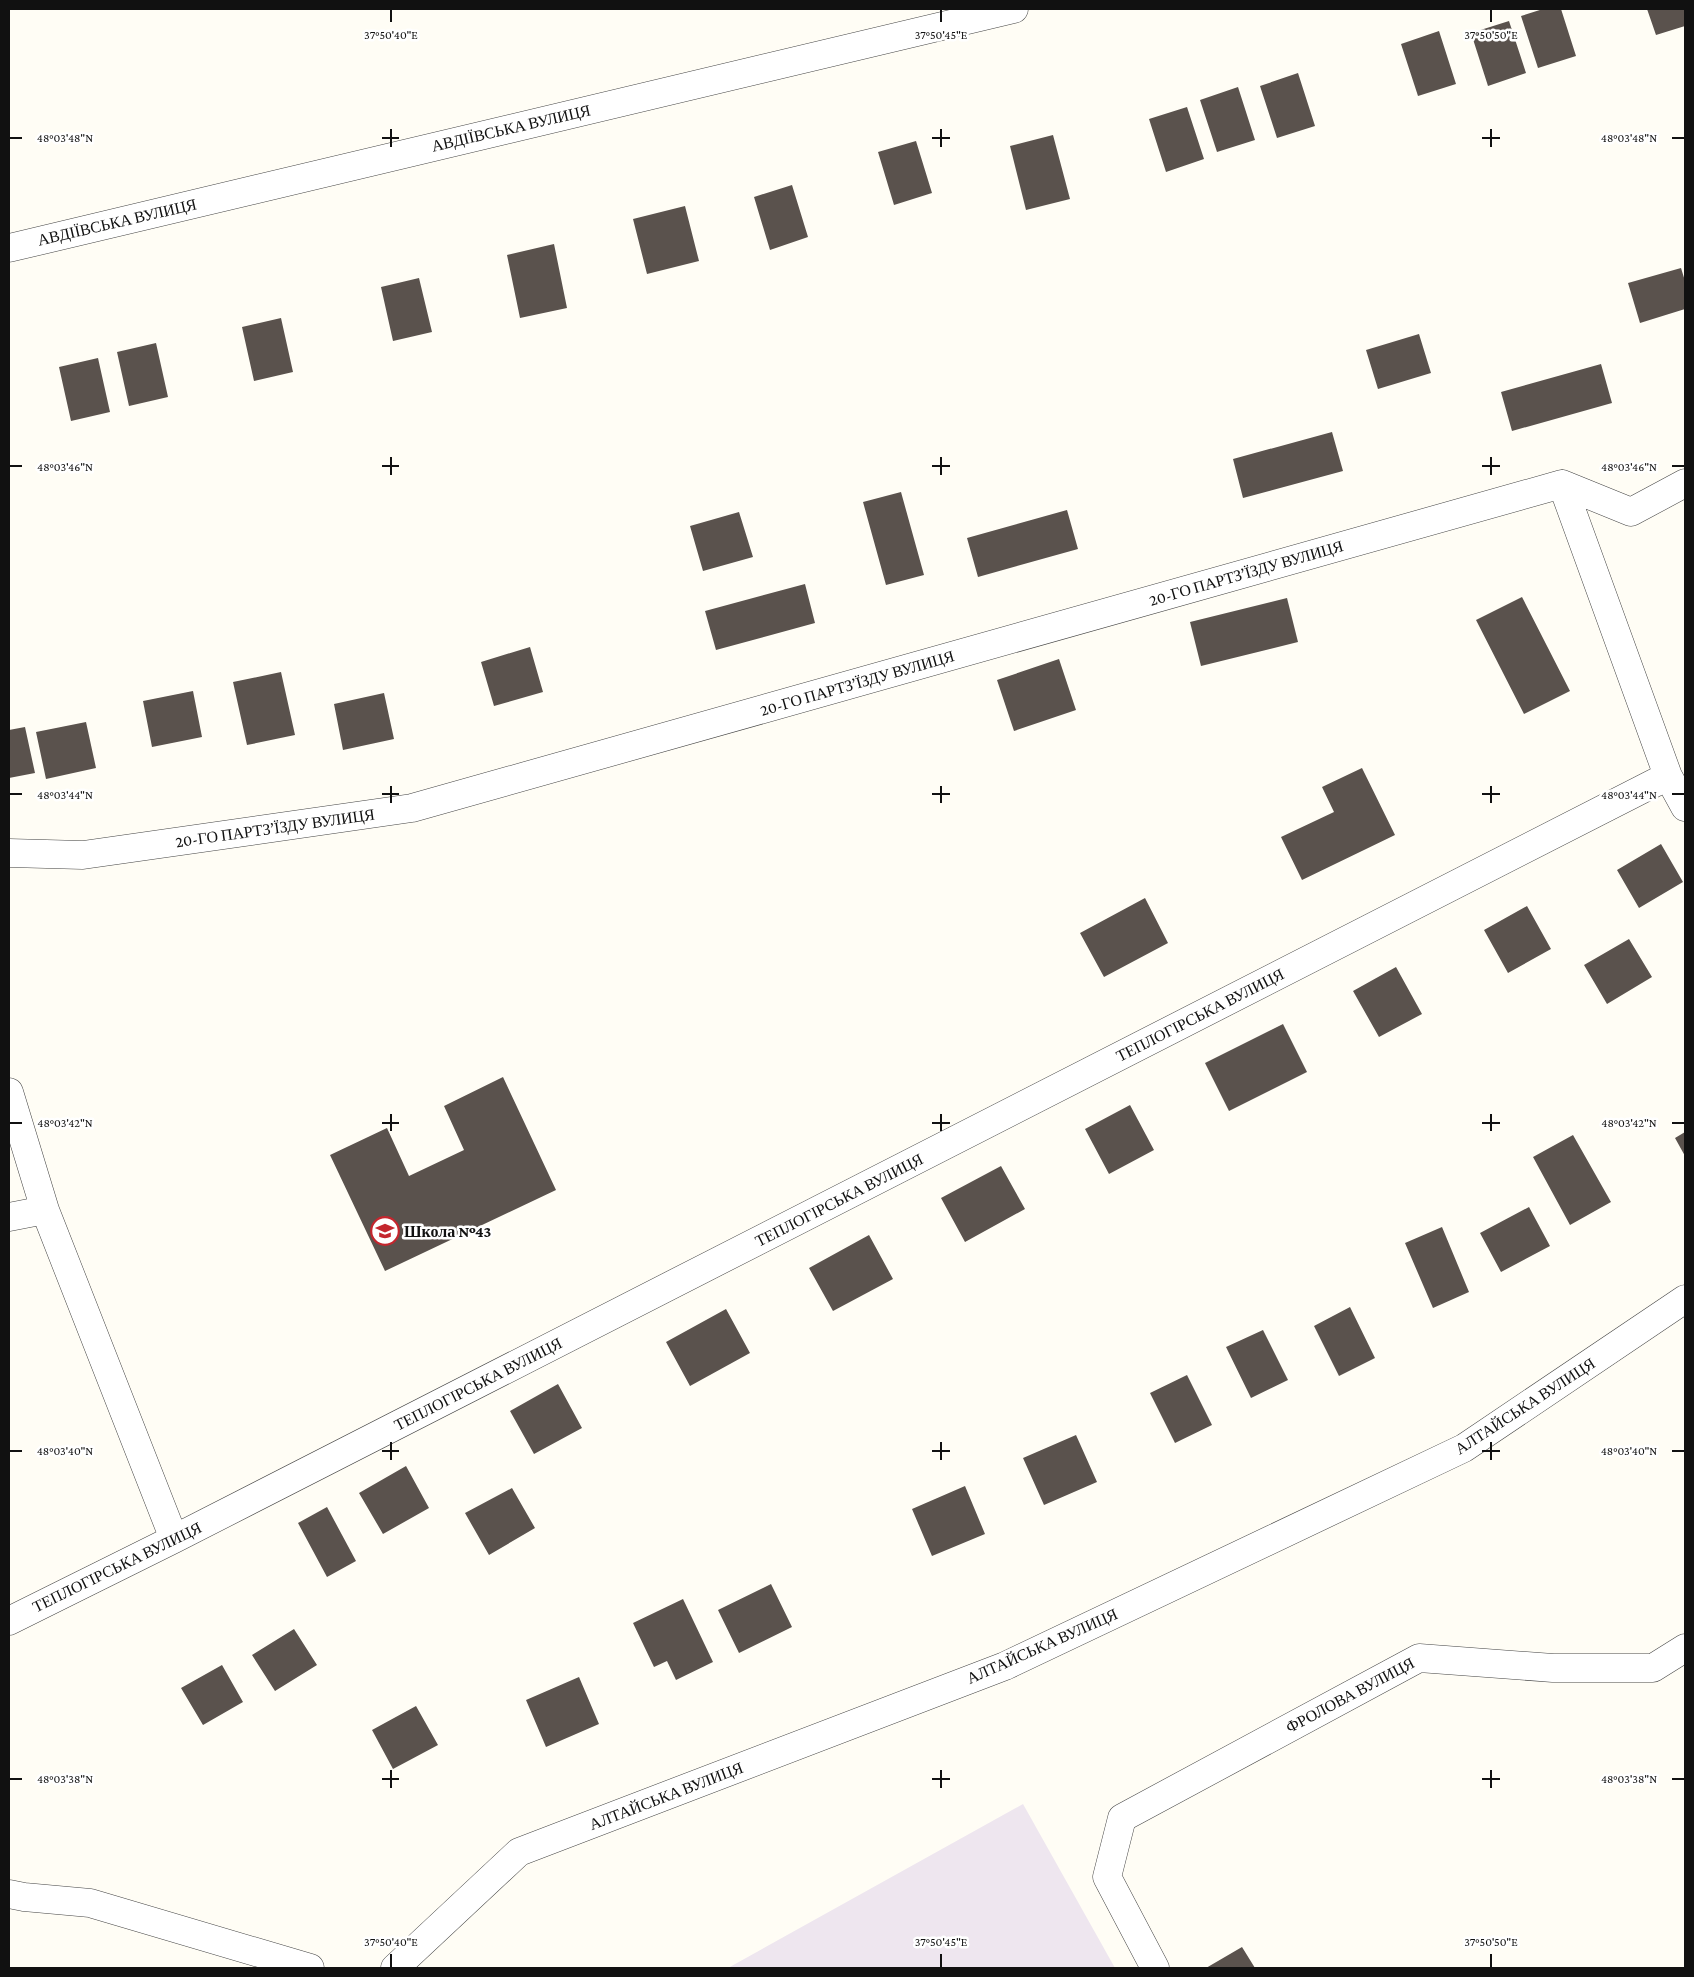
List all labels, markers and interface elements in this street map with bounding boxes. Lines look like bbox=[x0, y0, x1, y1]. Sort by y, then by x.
text: 37°50'40"E bbox=[364, 28, 418, 42]
text: 37°50'45"E bbox=[915, 28, 968, 42]
text: 37°50'50"E bbox=[1464, 28, 1518, 42]
street label: АВДІЇВСЬКА ВУЛИЦЯ bbox=[430, 101, 593, 156]
text: 48°03'48"N bbox=[37, 131, 93, 145]
text: 48°03'48"N bbox=[1601, 131, 1657, 145]
street label: АВДІЇВСЬКА ВУЛИЦЯ bbox=[36, 195, 199, 250]
text: 48°03'46"N bbox=[37, 460, 93, 474]
text: 48°03'46"N bbox=[1601, 460, 1657, 474]
street label: 20-ГО ПАРТЗ’ЇЗДУ ВУЛИЦЯ bbox=[1147, 537, 1346, 610]
street label: 20-ГО ПАРТЗ’ЇЗДУ ВУЛИЦЯ bbox=[758, 647, 957, 720]
text: 48°03'44"N bbox=[37, 788, 93, 802]
text: 48°03'44"N bbox=[1601, 788, 1657, 802]
street label: 20-ГО ПАРТЗ’ЇЗДУ ВУЛИЦЯ bbox=[174, 806, 376, 851]
street label: ТЕПЛОГІРСЬКА ВУЛИЦЯ bbox=[1113, 965, 1287, 1066]
text: 48°03'42"N bbox=[37, 1116, 93, 1130]
text: 48°03'42"N bbox=[1601, 1116, 1657, 1130]
street label: ТЕПЛОГІРСЬКА ВУЛИЦЯ bbox=[752, 1150, 926, 1251]
school or university icon: Школа №43 bbox=[370, 1216, 400, 1246]
place label: Школа №43 bbox=[404, 1223, 492, 1240]
street label: ТЕПЛОГІРСЬКА ВУЛИЦЯ bbox=[391, 1334, 565, 1435]
street label: АЛТАЙСЬКА ВУЛИЦЯ bbox=[1451, 1353, 1599, 1458]
text: 48°03'40"N bbox=[37, 1444, 93, 1458]
text: 48°03'40"N bbox=[1601, 1444, 1657, 1458]
street label: ТЕПЛОГІРСЬКА ВУЛИЦЯ bbox=[30, 1518, 205, 1616]
street label: АЛТАЙСЬКА ВУЛИЦЯ bbox=[964, 1604, 1121, 1688]
street label: ФРОЛОВА ВУЛИЦЯ bbox=[1283, 1654, 1418, 1737]
street label: АЛТАЙСЬКА ВУЛИЦЯ bbox=[586, 1758, 746, 1834]
text: 48°03'38"N bbox=[37, 1772, 93, 1786]
text: 48°03'38"N bbox=[1601, 1772, 1657, 1786]
text: 37°50'40"E bbox=[364, 1935, 418, 1949]
text: 37°50'45"E bbox=[915, 1935, 968, 1949]
text: 37°50'50"E bbox=[1464, 1935, 1518, 1949]

